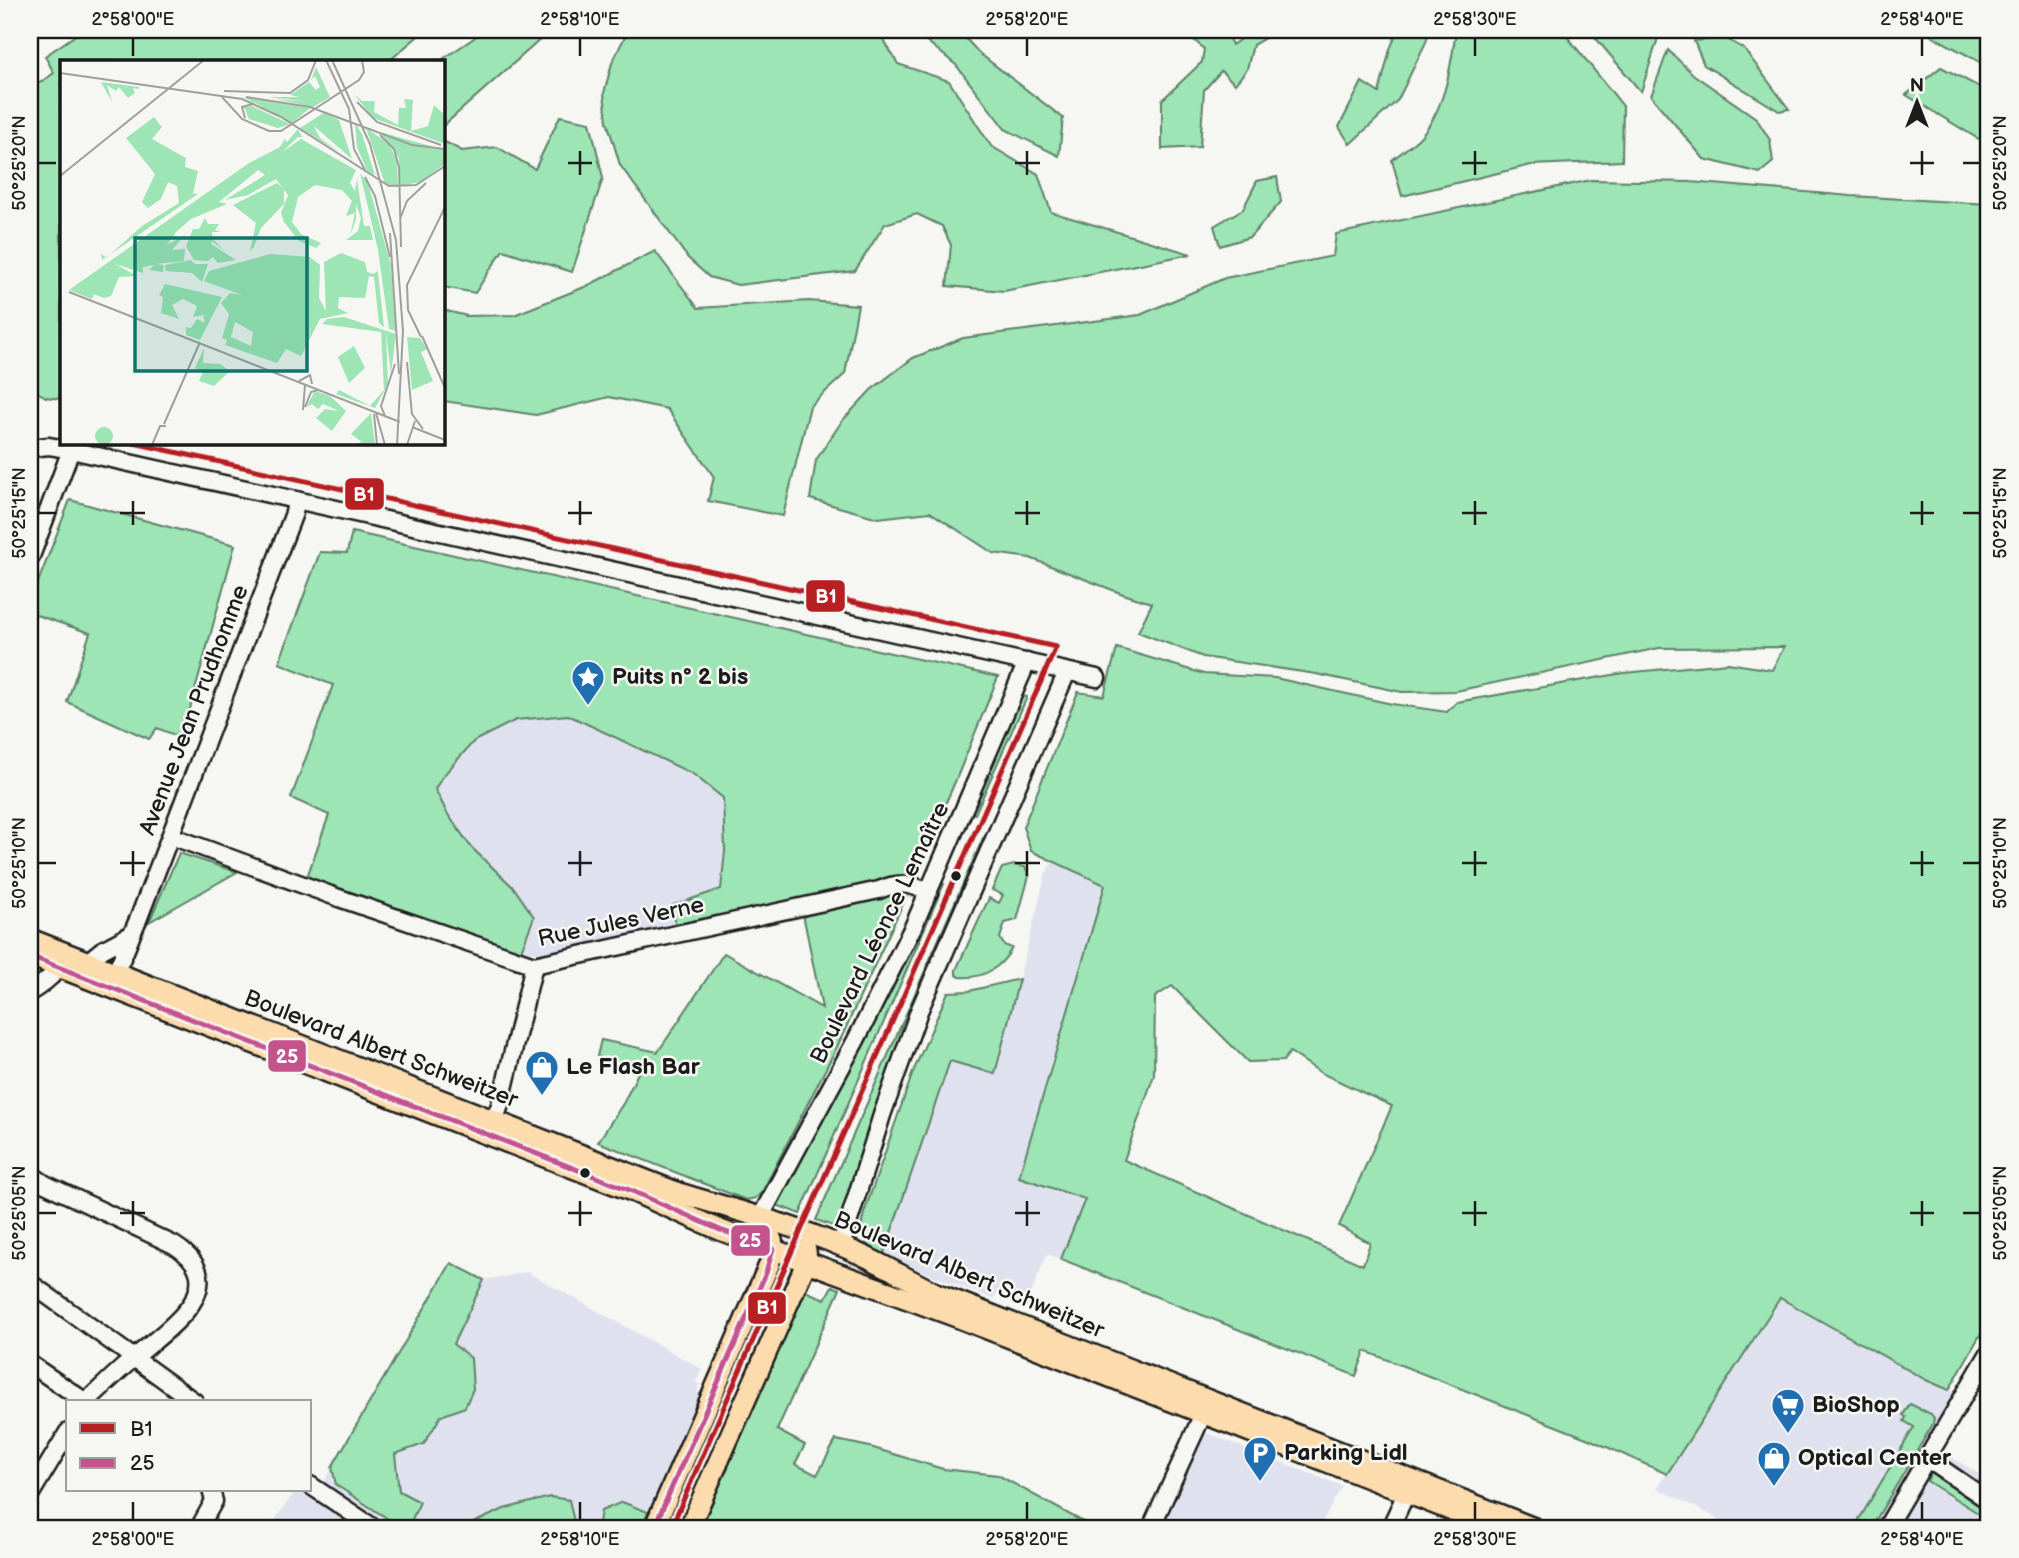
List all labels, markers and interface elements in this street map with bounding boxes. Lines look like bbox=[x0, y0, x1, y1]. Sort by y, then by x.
text: 2°58'00"E bbox=[92, 9, 175, 30]
text: 2°58'10"E bbox=[540, 9, 620, 30]
text: 2°58'20"E bbox=[986, 9, 1069, 30]
text: 2°58'30"E bbox=[1433, 9, 1517, 30]
text: 2°58'40"E bbox=[1880, 9, 1964, 30]
inset map bbox=[60, 60, 444, 444]
north arrow bbox=[1882, 66, 1952, 136]
text: N bbox=[1910, 75, 1924, 98]
text: 50°25'20"N bbox=[9, 115, 30, 211]
text: 50°25'20"N bbox=[1990, 115, 2011, 211]
text: 50°25'15"N bbox=[9, 467, 30, 559]
text: 50°25'15"N bbox=[1990, 467, 2011, 559]
line badge: B1 bbox=[344, 477, 385, 511]
text: B1 bbox=[353, 484, 375, 507]
line badge: B1 bbox=[805, 579, 846, 613]
street label: Avenue Jean Prudhomme bbox=[133, 581, 255, 839]
text: B1 bbox=[815, 586, 837, 609]
place icon: Puits n° 2 bis bbox=[569, 658, 607, 707]
place label: Puits n° 2 bis bbox=[612, 663, 748, 691]
street label: Boulevard Léonce Lemaître bbox=[804, 798, 956, 1068]
text: 50°25'10"N bbox=[9, 817, 30, 909]
text: 50°25'10"N bbox=[1990, 817, 2011, 909]
unlabelled marker bbox=[949, 869, 963, 883]
street label: Rue Jules Verne bbox=[535, 891, 707, 953]
street label: Boulevard Albert Schweitzer bbox=[240, 984, 522, 1114]
line badge: 25 bbox=[267, 1039, 307, 1073]
text: 25 bbox=[276, 1046, 298, 1069]
shop icon: Le Flash Bar bbox=[523, 1048, 561, 1097]
place label: Le Flash Bar bbox=[566, 1053, 701, 1081]
text: 50°25'05"N bbox=[9, 1165, 30, 1261]
text: 50°25'05"N bbox=[1990, 1165, 2011, 1261]
unlabelled marker bbox=[578, 1166, 592, 1180]
street label: Boulevard Albert Schweitzer bbox=[830, 1205, 1109, 1345]
line badge: 25 bbox=[730, 1224, 771, 1257]
text: 25 bbox=[739, 1230, 761, 1253]
line badge: B1 bbox=[747, 1291, 787, 1325]
text: B1 bbox=[756, 1297, 778, 1320]
supermarket icon: BioShop bbox=[1769, 1386, 1807, 1435]
place label: BioShop bbox=[1812, 1391, 1900, 1419]
legend bbox=[66, 1400, 312, 1492]
text: B1 bbox=[130, 1417, 153, 1442]
parking icon: Parking Lidl bbox=[1241, 1434, 1279, 1483]
place label: Parking Lidl bbox=[1284, 1439, 1408, 1467]
shop icon: Optical Center bbox=[1755, 1439, 1793, 1488]
place label: Optical Center bbox=[1798, 1444, 1952, 1472]
text: 25 bbox=[130, 1451, 154, 1476]
text: 2°58'00"E bbox=[92, 1529, 175, 1550]
text: 2°58'10"E bbox=[540, 1529, 620, 1550]
text: 2°58'20"E bbox=[986, 1529, 1069, 1550]
text: 2°58'30"E bbox=[1433, 1529, 1517, 1550]
text: 2°58'40"E bbox=[1880, 1529, 1964, 1550]

